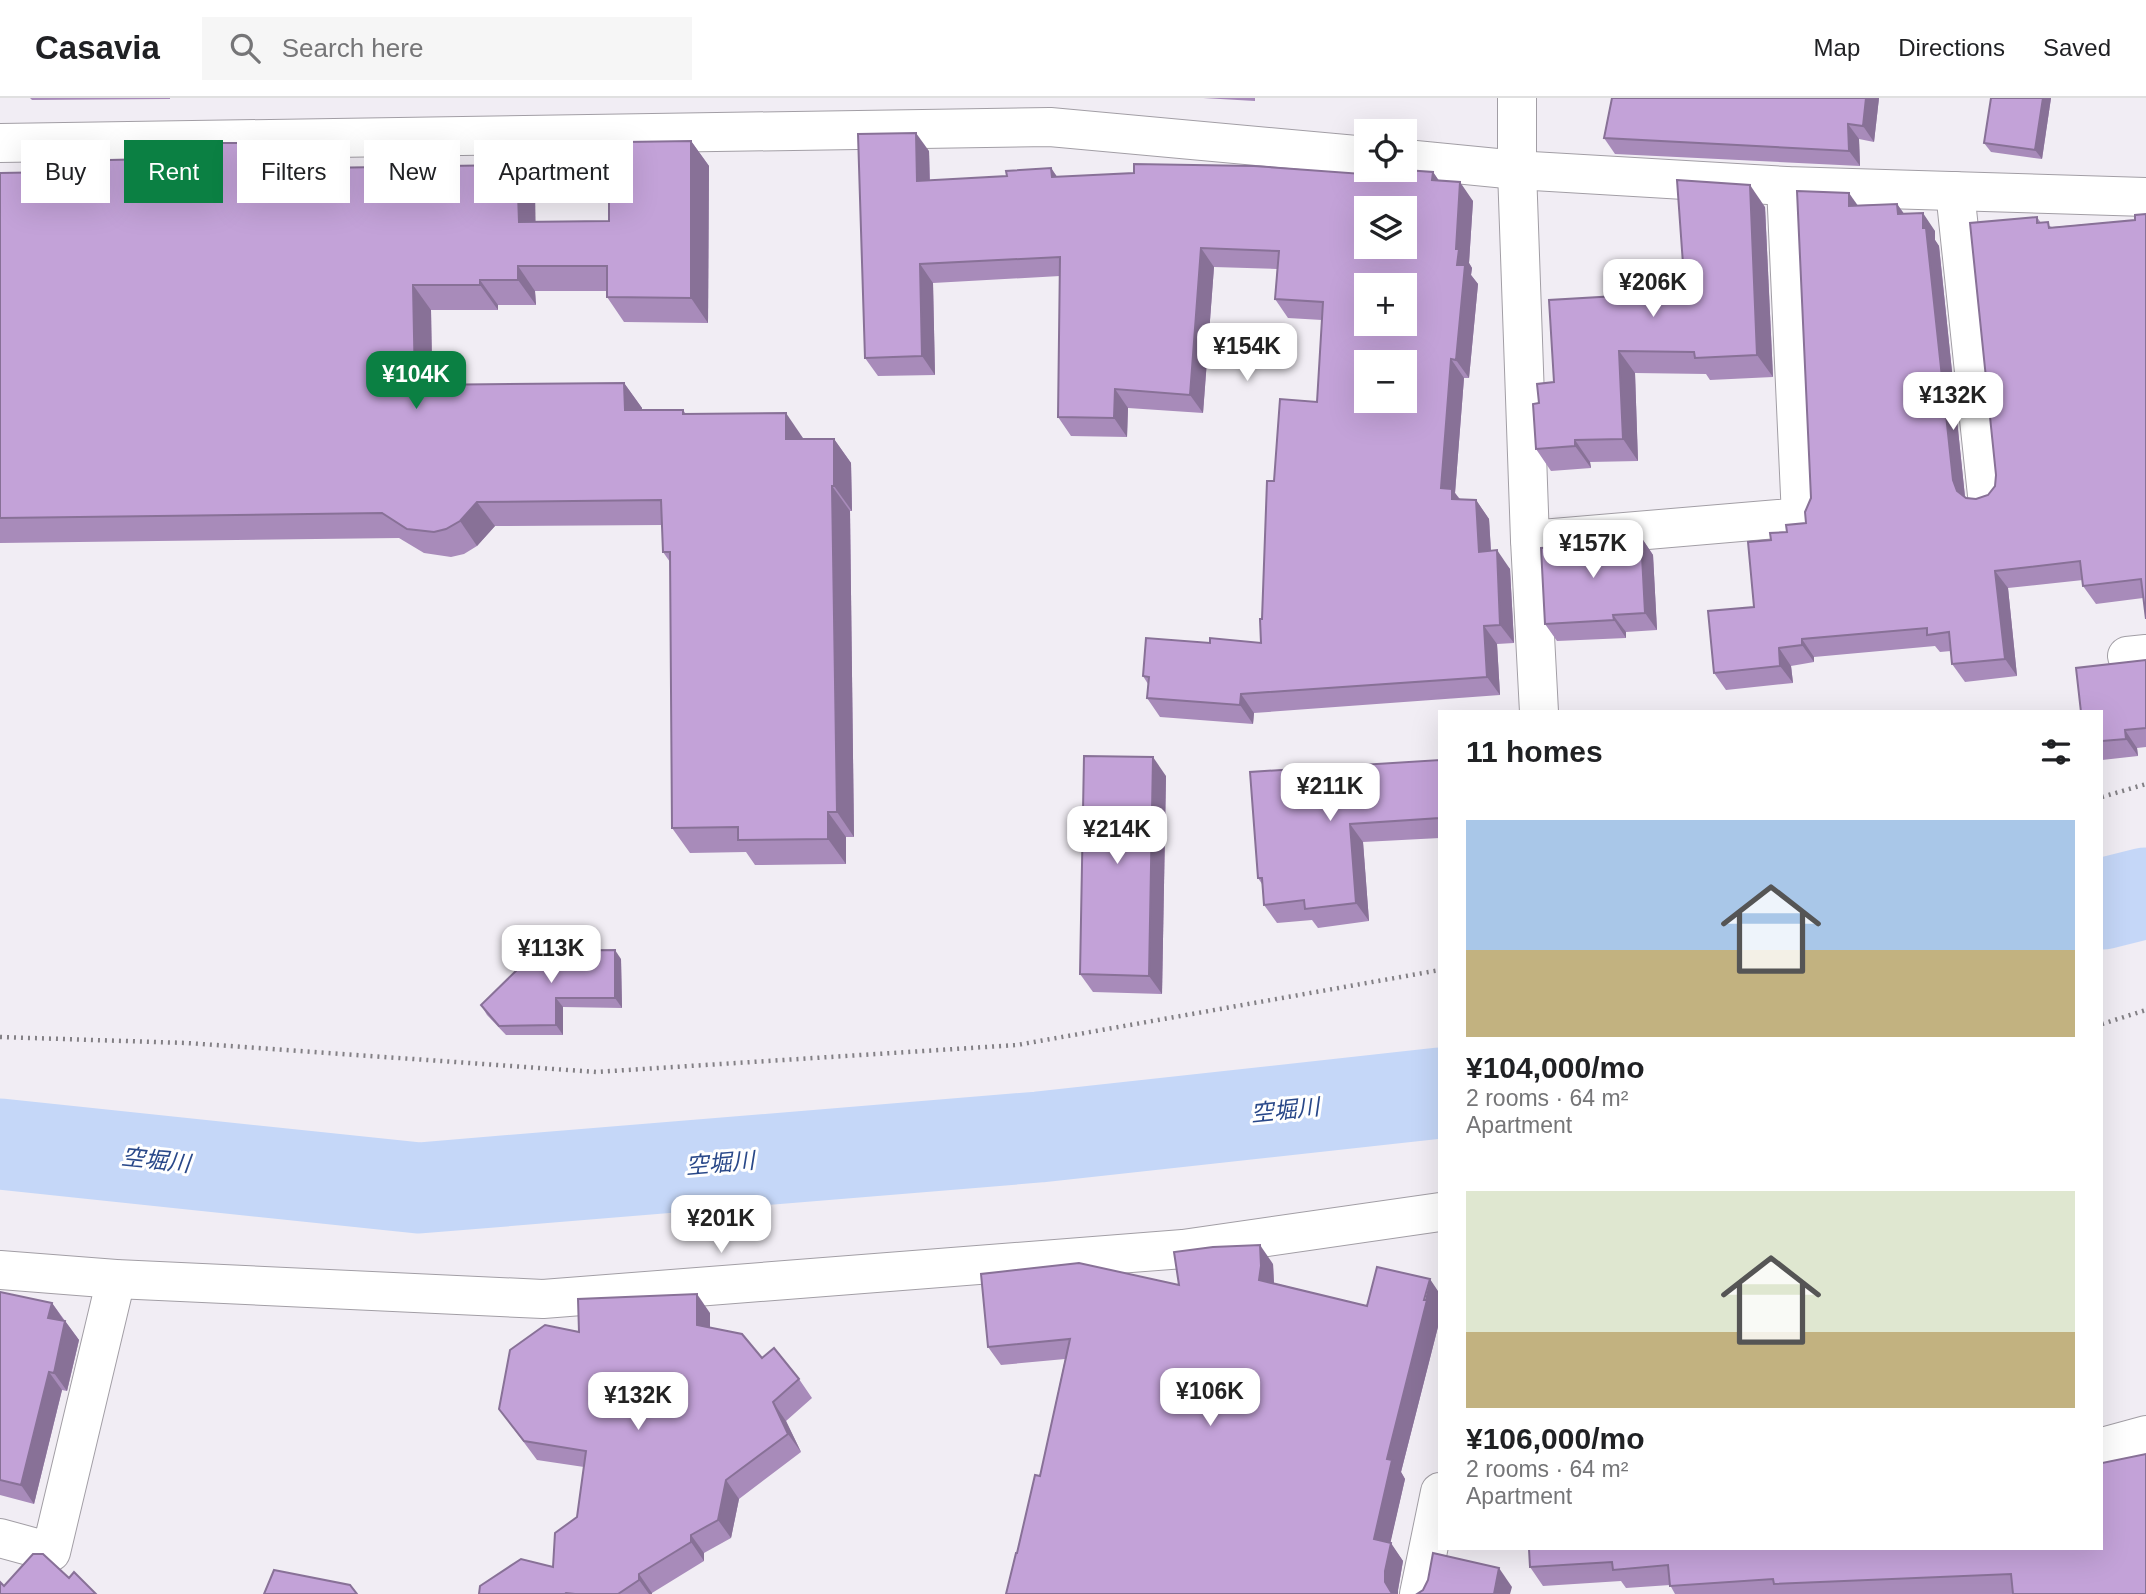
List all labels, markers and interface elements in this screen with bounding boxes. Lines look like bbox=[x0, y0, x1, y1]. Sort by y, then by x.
search box bbox=[202, 17, 692, 80]
text: Casavia bbox=[35, 29, 160, 66]
icon: search bbox=[226, 29, 264, 67]
text: Search here bbox=[282, 33, 423, 63]
text: Map bbox=[1814, 34, 1860, 61]
text: Directions bbox=[1898, 34, 2005, 61]
text: Saved bbox=[2043, 34, 2111, 61]
map controls bbox=[1354, 119, 1417, 413]
button: locate bbox=[1354, 119, 1417, 182]
chip: Buy bbox=[21, 140, 110, 203]
chip: Rent bbox=[124, 140, 223, 203]
chip: Filters bbox=[237, 140, 350, 203]
chip: New bbox=[364, 140, 460, 203]
chip: Apartment bbox=[474, 140, 633, 203]
button: layers bbox=[1354, 196, 1417, 259]
pin: ¥206K bbox=[1604, 260, 1702, 319]
text: ¥206K bbox=[1619, 269, 1687, 295]
button: + bbox=[1354, 273, 1417, 336]
pin: ¥154K bbox=[1198, 324, 1296, 383]
text: ¥154K bbox=[1213, 333, 1281, 359]
button: − bbox=[1354, 350, 1417, 413]
pin: ¥104K bbox=[367, 352, 465, 411]
text: ¥104K bbox=[382, 361, 450, 387]
pin: ¥132K bbox=[1904, 372, 2002, 432]
text: ¥132K bbox=[1919, 382, 1987, 408]
pin: ¥157K bbox=[1544, 520, 1642, 580]
text: ¥157K bbox=[1559, 530, 1627, 556]
icon: filters bbox=[2037, 733, 2075, 771]
text: 11 homes bbox=[1466, 735, 1603, 768]
pin: ¥211K bbox=[1281, 764, 1379, 823]
text: ¥211K bbox=[1297, 773, 1363, 799]
pin: ¥214K bbox=[1068, 806, 1166, 866]
text: ¥214K bbox=[1083, 816, 1151, 842]
icon: home bbox=[1708, 866, 1834, 992]
pin: ¥113K bbox=[502, 926, 600, 985]
text: ¥113K bbox=[518, 935, 584, 961]
text: ¥104,000/mo bbox=[1466, 1051, 1644, 1084]
text: 2 rooms · 64 m² bbox=[1466, 1085, 1628, 1111]
water label: 空堀川 bbox=[1249, 1093, 1324, 1127]
text: Apartment bbox=[1466, 1112, 1572, 1138]
water label: 空堀川 bbox=[120, 1143, 195, 1177]
water label: 空堀川 bbox=[684, 1147, 758, 1179]
pin: ¥201K bbox=[672, 1196, 770, 1255]
text: ¥201K bbox=[687, 1205, 755, 1231]
icon: home bbox=[1708, 1237, 1834, 1363]
pin: ¥106K bbox=[1161, 1368, 1259, 1428]
pin: ¥132K bbox=[589, 1372, 687, 1432]
text: ¥106K bbox=[1176, 1378, 1244, 1404]
text: ¥132K bbox=[604, 1382, 672, 1408]
text: ¥106,000/mo bbox=[1466, 1422, 1644, 1455]
text: 2 rooms · 64 m² bbox=[1466, 1456, 1628, 1482]
text: Apartment bbox=[1466, 1483, 1572, 1509]

